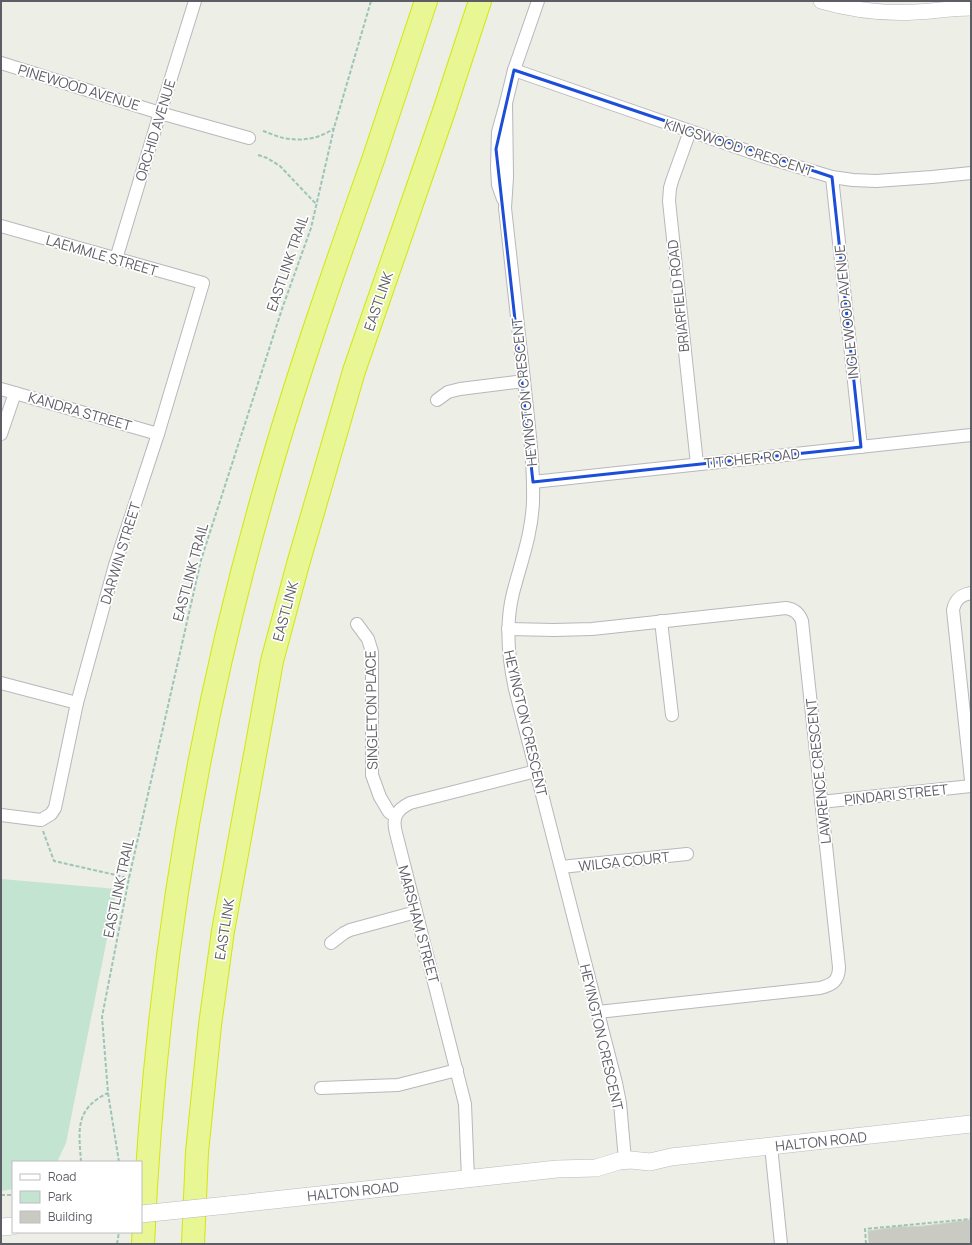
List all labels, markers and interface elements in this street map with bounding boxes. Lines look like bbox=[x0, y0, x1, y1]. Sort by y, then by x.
street label: PINEWOOD AVENUE bbox=[16, 59, 142, 115]
street label: ORCHID AVENUE bbox=[130, 77, 180, 183]
street label: KINGSWOOD CRESCENT bbox=[662, 114, 817, 180]
street label: EASTLINK TRAIL bbox=[262, 212, 312, 314]
street label: LAEMMLE STREET bbox=[44, 230, 161, 280]
street label: BRIARFIELD ROAD bbox=[663, 239, 693, 353]
street label: INGLEWOOD AVENUE bbox=[830, 244, 862, 380]
street label: EASTLINK bbox=[359, 268, 397, 333]
street label: HEYINGTON CRESCENT bbox=[507, 316, 541, 467]
street label: KANDRA STREET bbox=[26, 387, 135, 435]
street label: TITCHER ROAD bbox=[703, 444, 801, 472]
street label: DARWIN STREET bbox=[95, 499, 145, 606]
street label: EASTLINK TRAIL bbox=[168, 521, 212, 623]
street label: EASTLINK bbox=[268, 578, 302, 643]
street label: HEYINGTON CRESCENT bbox=[500, 648, 552, 799]
street label: SINGLETON PLACE bbox=[360, 650, 382, 770]
street label: LAWRENCE CRESCENT bbox=[801, 697, 835, 845]
street label: PINDARI STREET bbox=[843, 779, 950, 809]
street label: EASTLINK TRAIL bbox=[98, 837, 138, 939]
street label: WILGA COURT bbox=[577, 847, 671, 875]
street label: MARSHAM STREET bbox=[394, 863, 444, 986]
street label: EASTLINK bbox=[210, 896, 238, 961]
street label: HEYINGTON CRESCENT bbox=[576, 962, 628, 1113]
street label: HALTON ROAD bbox=[774, 1127, 868, 1155]
legend bbox=[12, 1161, 142, 1233]
text: Road bbox=[48, 1168, 76, 1185]
street label: HALTON ROAD bbox=[306, 1177, 400, 1205]
text: Park bbox=[48, 1188, 73, 1205]
text: Building bbox=[48, 1208, 92, 1225]

